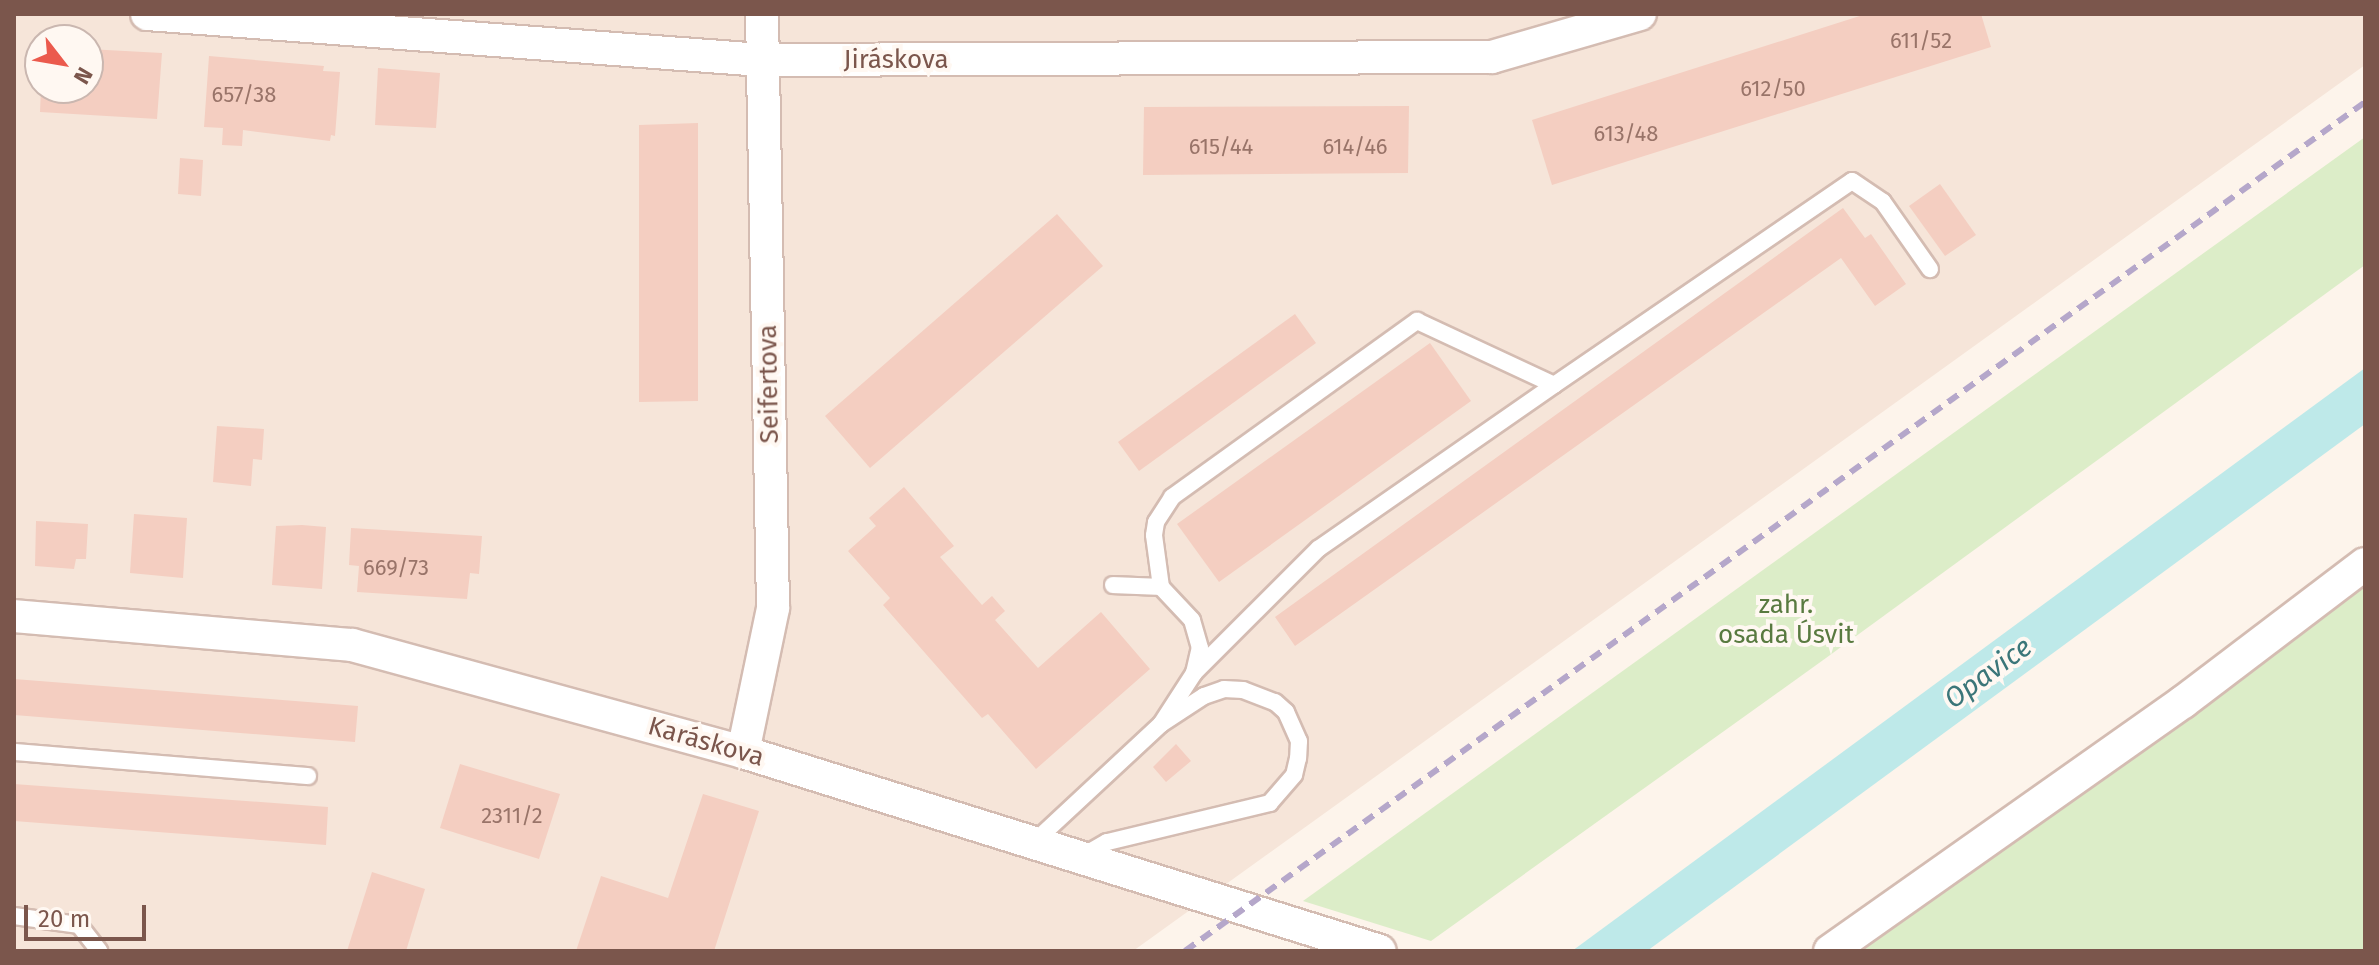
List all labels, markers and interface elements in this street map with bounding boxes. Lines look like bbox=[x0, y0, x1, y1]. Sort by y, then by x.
north arrow bbox=[24, 24, 104, 104]
house number: 611/52 bbox=[1890, 28, 1952, 54]
street label: Jiráskova bbox=[843, 44, 949, 76]
text: N bbox=[68, 62, 99, 89]
house number: 612/50 bbox=[1740, 76, 1806, 102]
house number: 657/38 bbox=[212, 82, 276, 108]
house number: 613/48 bbox=[1594, 121, 1658, 147]
house number: 615/44 bbox=[1189, 134, 1253, 160]
house number: 614/46 bbox=[1322, 134, 1388, 160]
street label: Seifertova bbox=[752, 324, 786, 444]
house number: 669/73 bbox=[363, 555, 429, 581]
park label: zahr. osada Úsvit bbox=[1718, 589, 1854, 650]
water label: Opavice bbox=[1938, 630, 2038, 716]
street label: Karáskova bbox=[644, 711, 768, 773]
house number: 2311/2 bbox=[481, 803, 543, 829]
scale bar bbox=[28, 889, 150, 939]
text: 20 m bbox=[38, 905, 90, 933]

